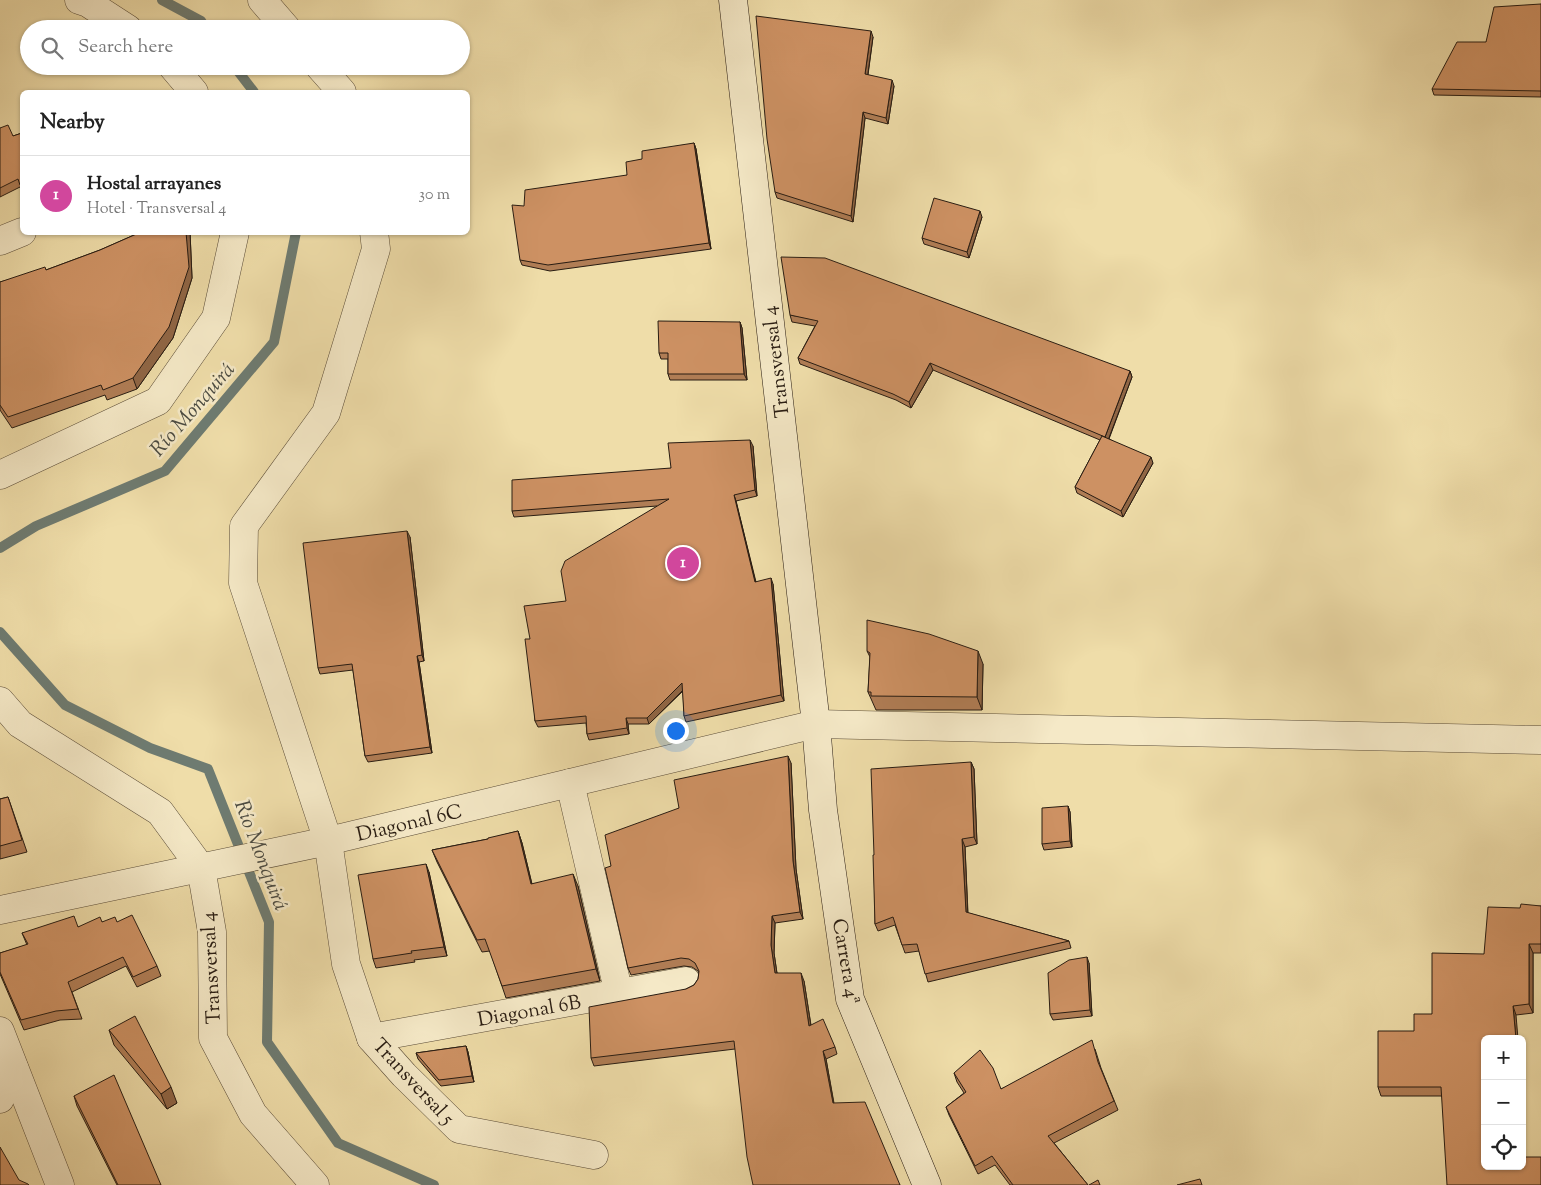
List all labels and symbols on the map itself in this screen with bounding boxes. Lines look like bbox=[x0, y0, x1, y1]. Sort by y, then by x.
street label: Transversal 4 bbox=[756, 304, 799, 419]
water label: Río Monquirá bbox=[144, 357, 243, 464]
pin: 1 bbox=[667, 544, 699, 582]
your location bbox=[663, 718, 689, 744]
water label: Río Monquirá bbox=[225, 796, 295, 915]
street label: Diagonal 6C bbox=[354, 798, 465, 851]
street label: Transversal 4 bbox=[195, 911, 230, 1025]
street label: Carrera 4ª bbox=[823, 917, 866, 1006]
street label: Diagonal 6B bbox=[475, 989, 584, 1036]
street label: Transversal 5 bbox=[364, 1033, 460, 1133]

